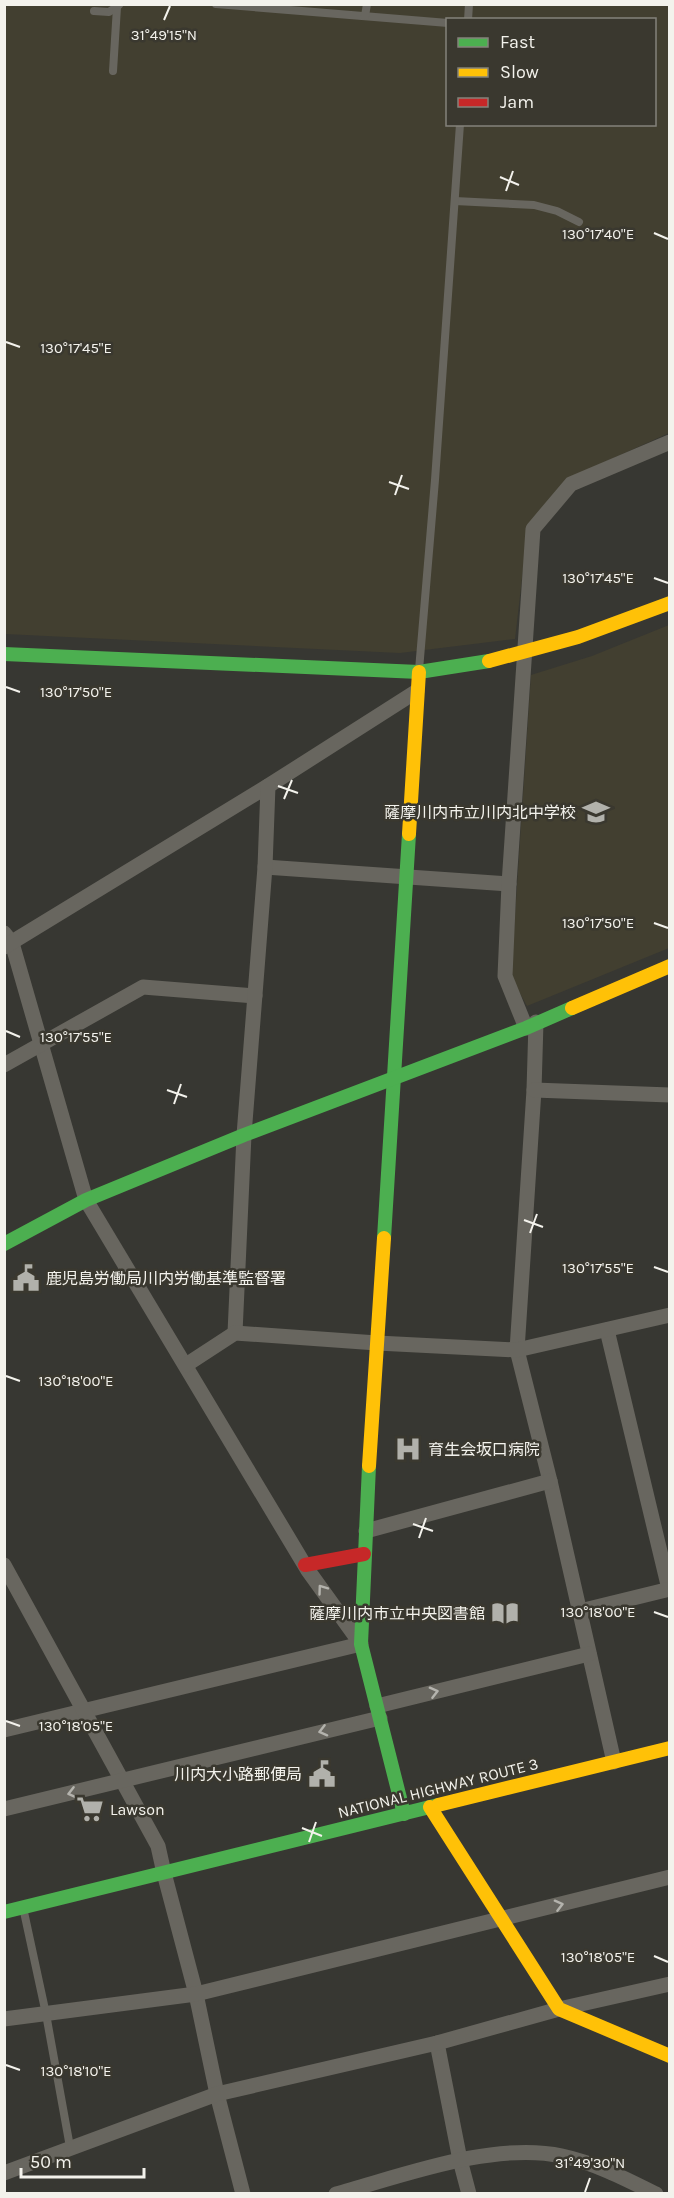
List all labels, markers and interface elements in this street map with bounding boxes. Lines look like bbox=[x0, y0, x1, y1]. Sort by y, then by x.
legend bbox=[446, 18, 656, 126]
text: 31°49'15"N bbox=[131, 26, 197, 44]
text: Fast bbox=[500, 31, 535, 53]
text: Slow bbox=[500, 61, 539, 83]
text: Jam bbox=[500, 91, 534, 113]
text: 130°17'40"E bbox=[562, 225, 634, 243]
text: 130°17'45"E bbox=[40, 339, 112, 357]
text: 130°17'45"E bbox=[562, 569, 634, 587]
text: 130°17'50"E bbox=[40, 683, 112, 701]
school or university icon: 薩摩川内市立川内北中学校 bbox=[581, 797, 611, 827]
place label: 薩摩川内市立川内北中学校 bbox=[384, 803, 576, 822]
text: 130°17'50"E bbox=[562, 914, 634, 932]
text: 130°17'55"E bbox=[40, 1028, 112, 1046]
text: 130°17'55"E bbox=[562, 1259, 634, 1277]
public building icon: 鹿児島労働局川内労働基準監督署 bbox=[11, 1263, 41, 1293]
place label: 鹿児島労働局川内労働基準監督署 bbox=[46, 1269, 286, 1288]
text: 130°18'00"E bbox=[39, 1372, 113, 1390]
hospital icon: 育生会坂口病院 bbox=[393, 1434, 423, 1464]
place label: 育生会坂口病院 bbox=[428, 1440, 540, 1459]
one-way arrow bbox=[318, 1585, 329, 1596]
library icon: 薩摩川内市立中央図書館 bbox=[490, 1598, 520, 1628]
text: 130°18'00"E bbox=[561, 1603, 635, 1621]
place label: 薩摩川内市立中央図書館 bbox=[309, 1604, 485, 1623]
one-way arrow bbox=[429, 1686, 439, 1699]
text: 130°18'05"E bbox=[39, 1717, 113, 1735]
one-way arrow bbox=[318, 1724, 328, 1737]
street label: NATIONAL HIGHWAY ROUTE 3 bbox=[336, 1754, 540, 1822]
public building icon: 川内大小路郵便局 bbox=[307, 1759, 337, 1789]
place label: 川内大小路郵便局 bbox=[174, 1765, 302, 1784]
one-way arrow bbox=[68, 1785, 78, 1798]
supermarket icon: Lawson bbox=[75, 1794, 105, 1824]
place label: Lawson bbox=[110, 1800, 165, 1819]
one-way arrow bbox=[554, 1900, 564, 1913]
text: 130°18'05"E bbox=[561, 1948, 635, 1966]
text: 130°18'10"E bbox=[41, 2062, 111, 2080]
scale bar bbox=[21, 2141, 144, 2179]
text: 50 m bbox=[30, 2151, 72, 2173]
text: 31°49'30"N bbox=[555, 2154, 625, 2172]

